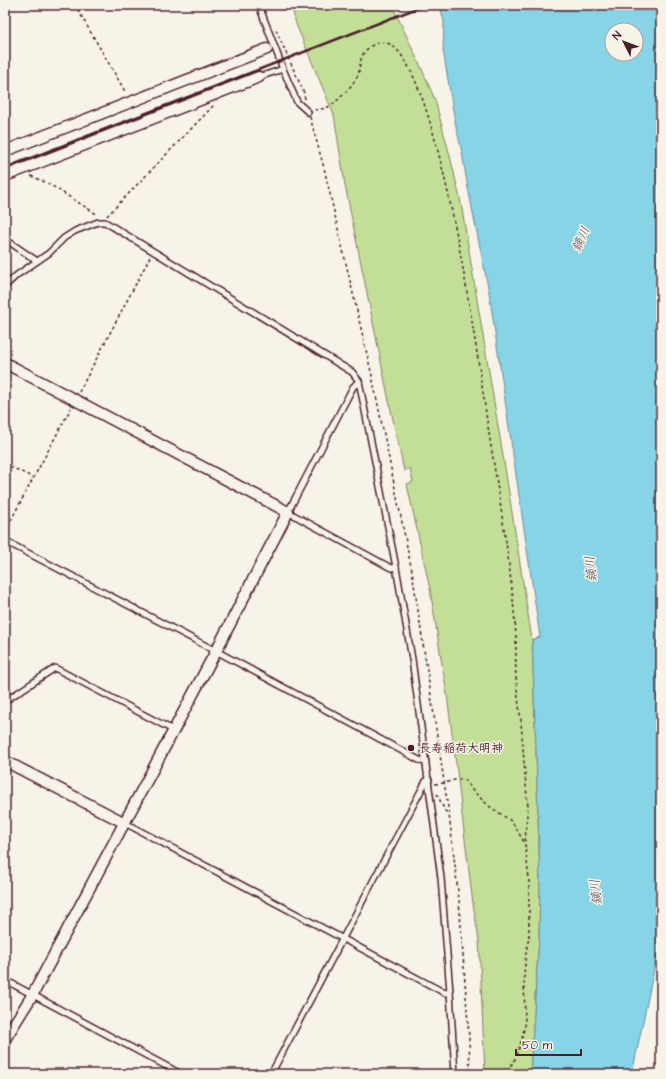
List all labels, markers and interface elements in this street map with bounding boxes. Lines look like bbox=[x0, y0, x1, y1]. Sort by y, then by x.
north arrow bbox=[604, 22, 644, 62]
text: N bbox=[609, 28, 625, 43]
water label: 鏑川 bbox=[567, 223, 595, 255]
water label: 鏑川 bbox=[581, 555, 601, 583]
place label: 長寿稲荷大明神 bbox=[419, 740, 503, 757]
marker: 長寿稲荷大明神 bbox=[406, 743, 416, 753]
water label: 鏑川 bbox=[585, 878, 607, 906]
scale bar bbox=[516, 1031, 581, 1057]
text: 50 m bbox=[522, 1037, 553, 1054]

